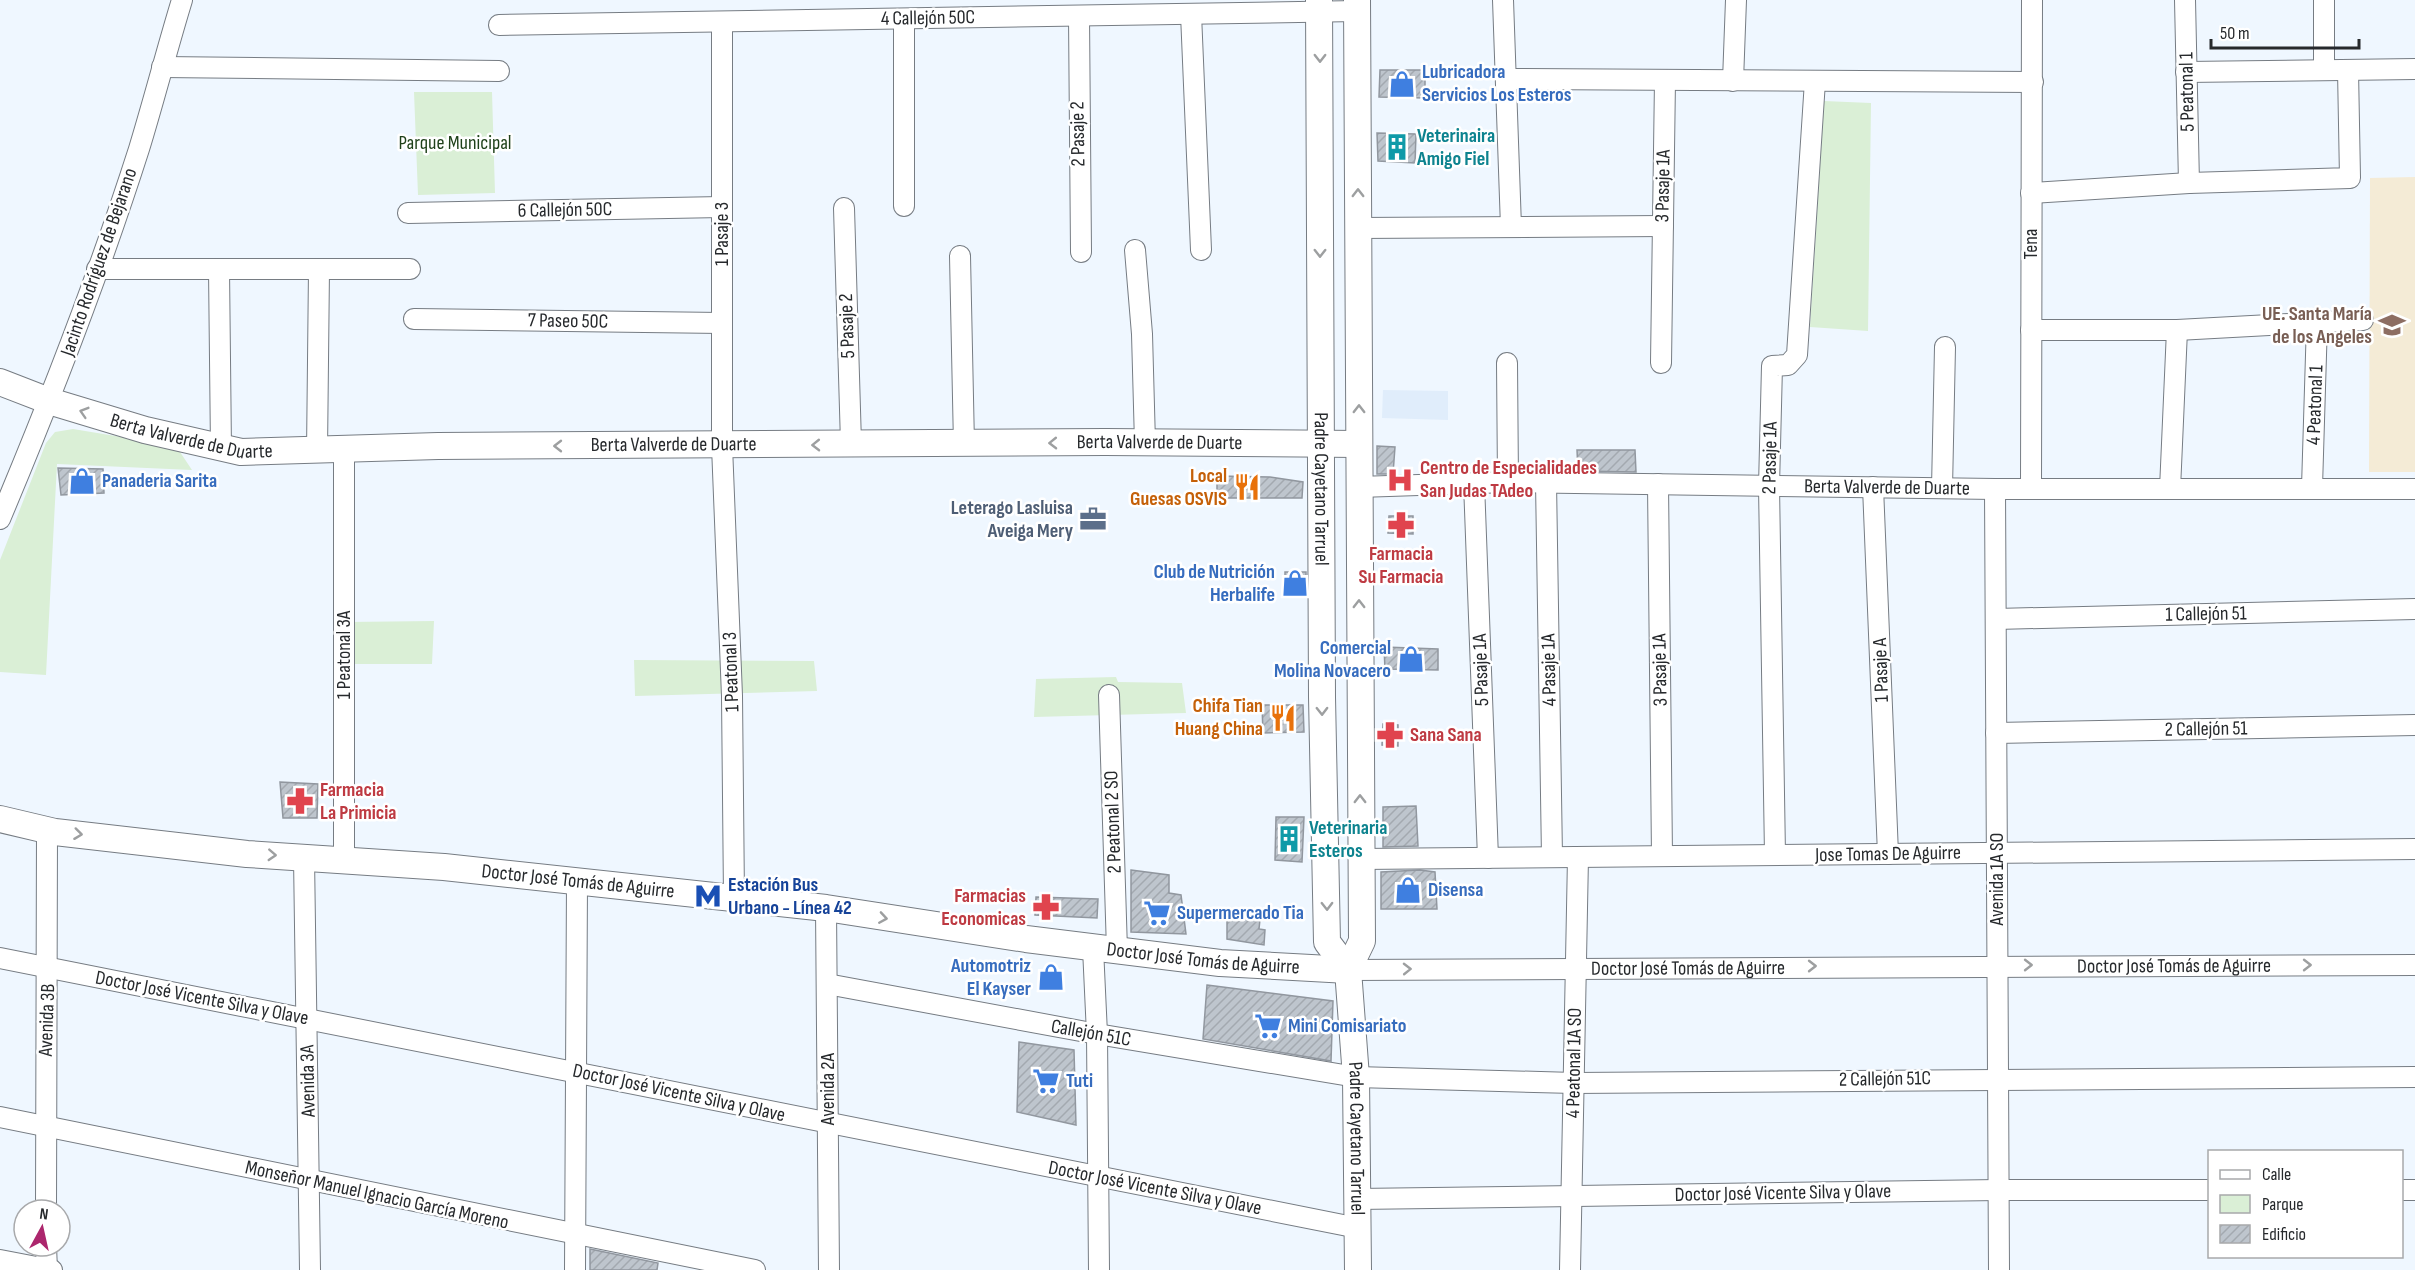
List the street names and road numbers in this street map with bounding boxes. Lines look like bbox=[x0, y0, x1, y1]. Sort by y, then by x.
street label: 4 Callejón 50C bbox=[881, 5, 975, 31]
street label: 5 Peatonal 1 bbox=[2174, 52, 2200, 132]
street label: 2 Pasaje 2 bbox=[1065, 101, 1091, 167]
street label: 3 Pasaje 1A bbox=[1650, 149, 1676, 223]
street label: Jacinto Rodríguez de Bejarano bbox=[55, 165, 142, 360]
street label: 6 Callejón 50C bbox=[517, 197, 613, 223]
street label: 1 Pasaje 3 bbox=[710, 202, 734, 266]
street label: Tena bbox=[2019, 228, 2043, 260]
street label: 5 Pasaje 2 bbox=[834, 293, 860, 359]
street label: 7 Paseo 50C bbox=[528, 308, 608, 334]
street label: 4 Peatonal 1 bbox=[2302, 365, 2328, 445]
street label: Berta Valverde de Duarte bbox=[107, 408, 273, 465]
street label: Padre Cayetano Tarruel bbox=[1309, 412, 1333, 566]
street label: 2 Pasaje 1A bbox=[1757, 421, 1783, 495]
street label: Berta Valverde de Duarte bbox=[1077, 430, 1243, 455]
street label: Berta Valverde de Duarte bbox=[591, 432, 757, 457]
street label: Berta Valverde de Duarte bbox=[1804, 474, 1970, 501]
street label: 1 Callejón 51 bbox=[2165, 601, 2247, 627]
street label: 1 Peatonal 3A bbox=[332, 610, 356, 699]
street label: 1 Peatonal 3 bbox=[718, 632, 744, 712]
street label: 5 Pasaje 1A bbox=[1468, 633, 1494, 707]
street label: 4 Pasaje 1A bbox=[1536, 633, 1562, 707]
street label: 3 Pasaje 1A bbox=[1647, 633, 1673, 707]
street label: 1 Pasaje A bbox=[1868, 637, 1894, 703]
street label: 2 Callejón 51 bbox=[2164, 716, 2248, 742]
street label: 2 Peatonal 2 SO bbox=[1099, 770, 1127, 874]
street label: Avenida 1A SO bbox=[1985, 833, 2009, 926]
street label: Jose Tomas De Aguirre bbox=[1814, 841, 1961, 867]
street label: Doctor José Tomás de Aguirre bbox=[480, 859, 676, 904]
street label: Doctor José Tomás de Aguirre bbox=[1105, 937, 1300, 979]
street label: Doctor José Tomás de Aguirre bbox=[2077, 954, 2271, 979]
street label: Doctor José Tomás de Aguirre bbox=[1591, 956, 1785, 981]
street label: Doctor José Vicente Silva y Olave bbox=[93, 966, 311, 1030]
street label: Avenida 3B bbox=[34, 983, 60, 1058]
street label: 4 Peatonal 1A SO bbox=[1561, 1008, 1587, 1118]
street label: Callejón 51C bbox=[1049, 1014, 1133, 1052]
street label: Avenida 3A bbox=[295, 1044, 321, 1118]
street label: Avenida 2A bbox=[816, 1052, 840, 1126]
street label: Doctor José Vicente Silva y Olave bbox=[571, 1059, 787, 1127]
street label: Padre Cayetano Tarruel bbox=[1343, 1061, 1369, 1215]
street label: 2 Callejón 51C bbox=[1839, 1066, 1931, 1092]
street label: Monseñor Manuel Ignacio García Moreno bbox=[243, 1155, 511, 1235]
street label: Doctor José Vicente Silva y Olave bbox=[1046, 1156, 1264, 1220]
street label: Doctor José Vicente Silva y Olave bbox=[1675, 1179, 1891, 1207]

